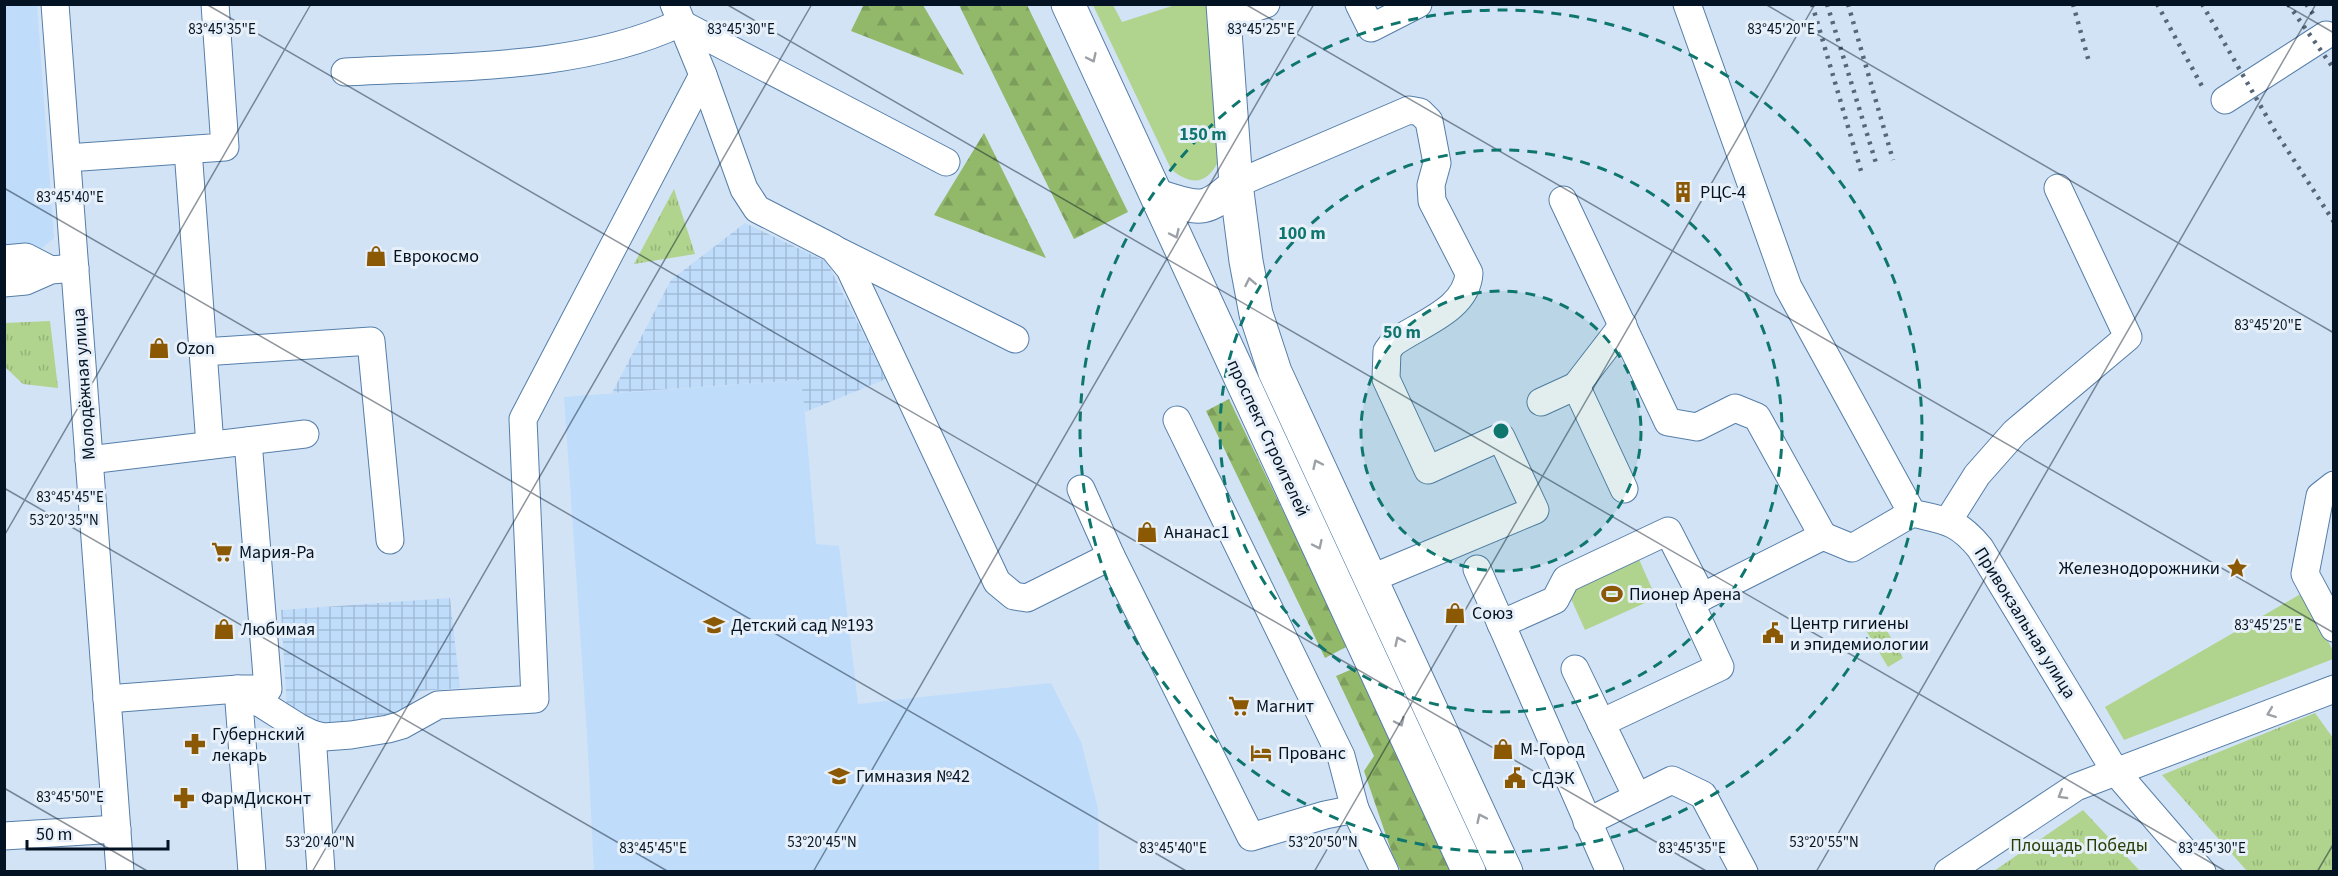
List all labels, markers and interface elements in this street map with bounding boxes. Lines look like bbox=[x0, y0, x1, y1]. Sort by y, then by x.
text: 83°45'35"E bbox=[188, 19, 256, 40]
text: 83°45'30"E bbox=[707, 19, 775, 40]
text: 83°45'25"E bbox=[1227, 19, 1295, 40]
text: 83°45'20"E bbox=[1747, 19, 1815, 40]
one-way arrow bbox=[1085, 51, 1097, 62]
text: 150 m bbox=[1179, 122, 1227, 147]
building icon: РЦС-4 bbox=[1671, 180, 1695, 204]
place label: РЦС-4 bbox=[1700, 180, 1746, 205]
text: 83°45'40"E bbox=[36, 187, 104, 208]
text: 100 m bbox=[1278, 221, 1326, 246]
one-way arrow bbox=[1167, 228, 1179, 239]
shop icon: Еврокосмо bbox=[364, 244, 388, 268]
place label: Еврокосмо bbox=[393, 244, 479, 269]
one-way arrow bbox=[1244, 278, 1257, 288]
street label: Молодёжная улица bbox=[66, 307, 102, 461]
text: 83°45'20"E bbox=[2234, 315, 2302, 336]
text: 50 m bbox=[1383, 320, 1421, 345]
shop icon: Ozon bbox=[147, 336, 171, 360]
place label: Ozon bbox=[176, 336, 215, 361]
street label: проспект Строителей bbox=[1221, 355, 1315, 521]
centre of rings bbox=[1491, 421, 1511, 441]
one-way arrow bbox=[1313, 460, 1325, 471]
text: 83°45'45"E bbox=[36, 487, 104, 508]
text: 53°20'35"N bbox=[29, 510, 99, 531]
shop icon: Ананас1 bbox=[1135, 520, 1159, 544]
place label: Ананас1 bbox=[1164, 520, 1229, 545]
one-way arrow bbox=[1310, 539, 1322, 550]
supermarket icon: Мария-Ра bbox=[210, 540, 234, 564]
place label: Мария-Ра bbox=[239, 540, 315, 565]
street label: Привокзальная улица bbox=[1968, 542, 2082, 704]
place label: Железнодорожники bbox=[2059, 556, 2220, 581]
place icon: Железнодорожники bbox=[2225, 556, 2249, 580]
sports icon: Пионер Арена bbox=[1600, 582, 1624, 606]
place label: Пионер Арена bbox=[1629, 582, 1741, 607]
shop icon: Союз bbox=[1443, 601, 1467, 625]
place label: Союз bbox=[1472, 601, 1513, 626]
place label: Центр гигиены и эпидемиологии bbox=[1790, 611, 1929, 657]
school or university icon: Детский сад №193 bbox=[702, 613, 726, 637]
place label: Детский сад №193 bbox=[731, 613, 874, 638]
text: 83°45'25"E bbox=[2234, 615, 2302, 636]
shop icon: Любимая bbox=[212, 617, 236, 641]
place label: Любимая bbox=[241, 617, 315, 642]
public building icon: Центр гигиены и эпидемиологии bbox=[1761, 621, 1785, 645]
one-way arrow bbox=[1395, 637, 1407, 648]
supermarket icon: Магнит bbox=[1227, 694, 1251, 718]
place label: Магнит bbox=[1256, 694, 1314, 719]
one-way arrow bbox=[2266, 706, 2277, 718]
one-way arrow bbox=[1392, 716, 1404, 727]
place label: Губернский лекарь bbox=[212, 722, 305, 768]
pharmacy icon: Губернский лекарь bbox=[183, 732, 207, 756]
shop icon: М-Город bbox=[1491, 737, 1515, 761]
place label: М-Город bbox=[1520, 737, 1585, 762]
hotel icon: Прованс bbox=[1249, 741, 1273, 765]
place label: Прованс bbox=[1278, 741, 1346, 766]
school or university icon: Гимназия №42 bbox=[827, 764, 851, 788]
place label: Гимназия №42 bbox=[856, 764, 970, 789]
public building icon: СДЭК bbox=[1503, 766, 1527, 790]
place label: СДЭК bbox=[1532, 766, 1575, 791]
pharmacy icon: ФармДисконт bbox=[172, 786, 196, 810]
place label: ФармДисконт bbox=[201, 786, 311, 811]
text: 83°45'50"E bbox=[36, 787, 104, 808]
one-way arrow bbox=[2058, 788, 2068, 799]
scale bar bbox=[27, 813, 168, 851]
one-way arrow bbox=[1476, 814, 1488, 825]
text: 50 m bbox=[36, 822, 72, 847]
text: 53°20'40"N bbox=[285, 832, 355, 853]
text: 53°20'45"N bbox=[787, 832, 857, 853]
text: 53°20'50"N bbox=[1288, 832, 1358, 853]
text: 53°20'55"N bbox=[1789, 832, 1859, 853]
park label: Площадь Победы bbox=[2010, 833, 2148, 858]
text: 83°45'45"E bbox=[619, 838, 687, 859]
text: 83°45'40"E bbox=[1139, 838, 1207, 859]
text: 83°45'35"E bbox=[1658, 838, 1726, 859]
text: 83°45'30"E bbox=[2178, 838, 2246, 859]

